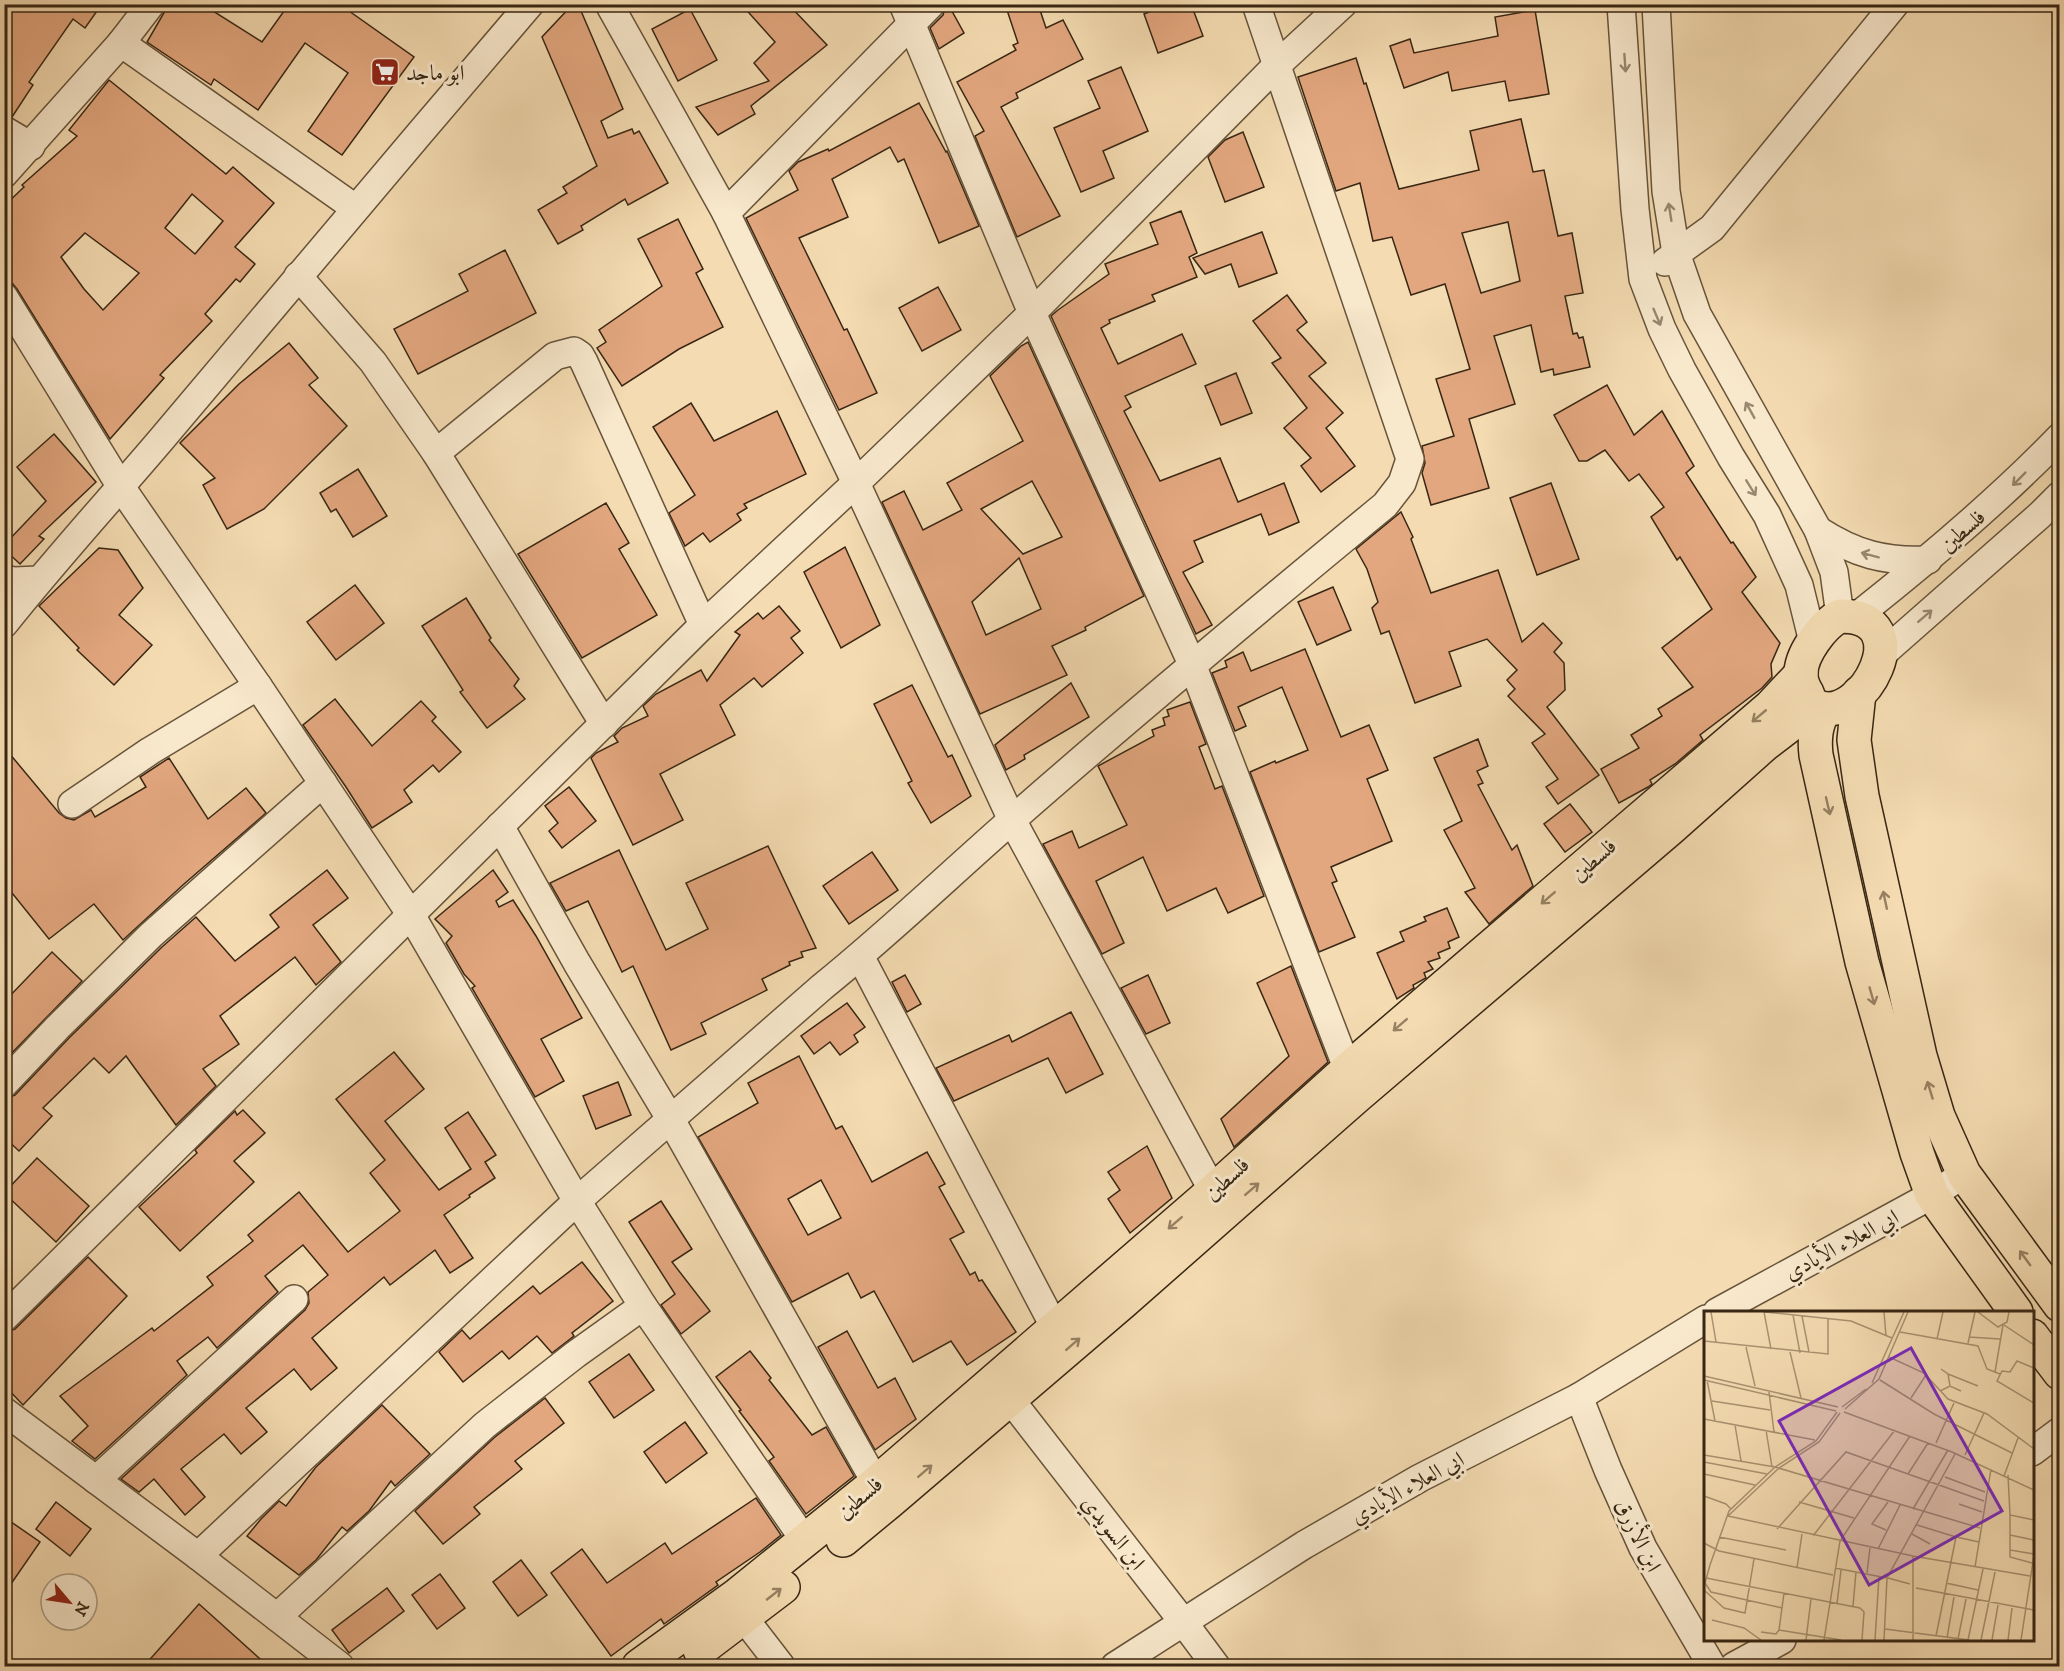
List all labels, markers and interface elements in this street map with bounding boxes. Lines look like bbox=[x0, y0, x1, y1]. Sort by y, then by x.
one-way arrow bbox=[1619, 52, 1630, 72]
supermarket icon: ابو ماجد bbox=[369, 56, 401, 88]
place label: ابو ماجد bbox=[406, 60, 465, 87]
one-way arrow bbox=[1664, 202, 1675, 222]
one-way arrow bbox=[1652, 308, 1663, 326]
one-way arrow bbox=[1744, 402, 1756, 419]
one-way arrow bbox=[2011, 471, 2026, 486]
one-way arrow bbox=[1745, 479, 1757, 496]
street label: فلسطين bbox=[1934, 504, 1992, 558]
one-way arrow bbox=[1861, 549, 1880, 560]
one-way arrow bbox=[1917, 609, 1932, 623]
one-way arrow bbox=[1752, 709, 1767, 723]
one-way arrow bbox=[1823, 796, 1834, 815]
street label: فلسطين bbox=[1565, 833, 1623, 887]
one-way arrow bbox=[1541, 891, 1556, 905]
one-way arrow bbox=[1879, 891, 1890, 910]
one-way arrow bbox=[1867, 986, 1878, 1005]
one-way arrow bbox=[1393, 1018, 1408, 1032]
one-way arrow bbox=[1924, 1081, 1935, 1100]
street label: فلسطين bbox=[1199, 1152, 1255, 1207]
one-way arrow bbox=[1244, 1182, 1259, 1196]
street label: ابي العلاء الأيادي bbox=[1779, 1201, 1905, 1290]
one-way arrow bbox=[1168, 1216, 1183, 1230]
one-way arrow bbox=[2019, 1251, 2031, 1267]
inset map bbox=[1704, 1311, 2034, 1641]
one-way arrow bbox=[1065, 1338, 1081, 1352]
street label: ابي العلاء الأيادي bbox=[1345, 1443, 1471, 1534]
one-way arrow bbox=[917, 1465, 933, 1478]
street label: فلسطين bbox=[831, 1471, 889, 1525]
street label: ابن السويدي bbox=[1073, 1490, 1150, 1578]
street label: ابن الأزرق bbox=[1609, 1494, 1669, 1576]
north arrow bbox=[39, 1572, 99, 1632]
one-way arrow bbox=[766, 1588, 782, 1601]
text: N bbox=[69, 1598, 93, 1619]

